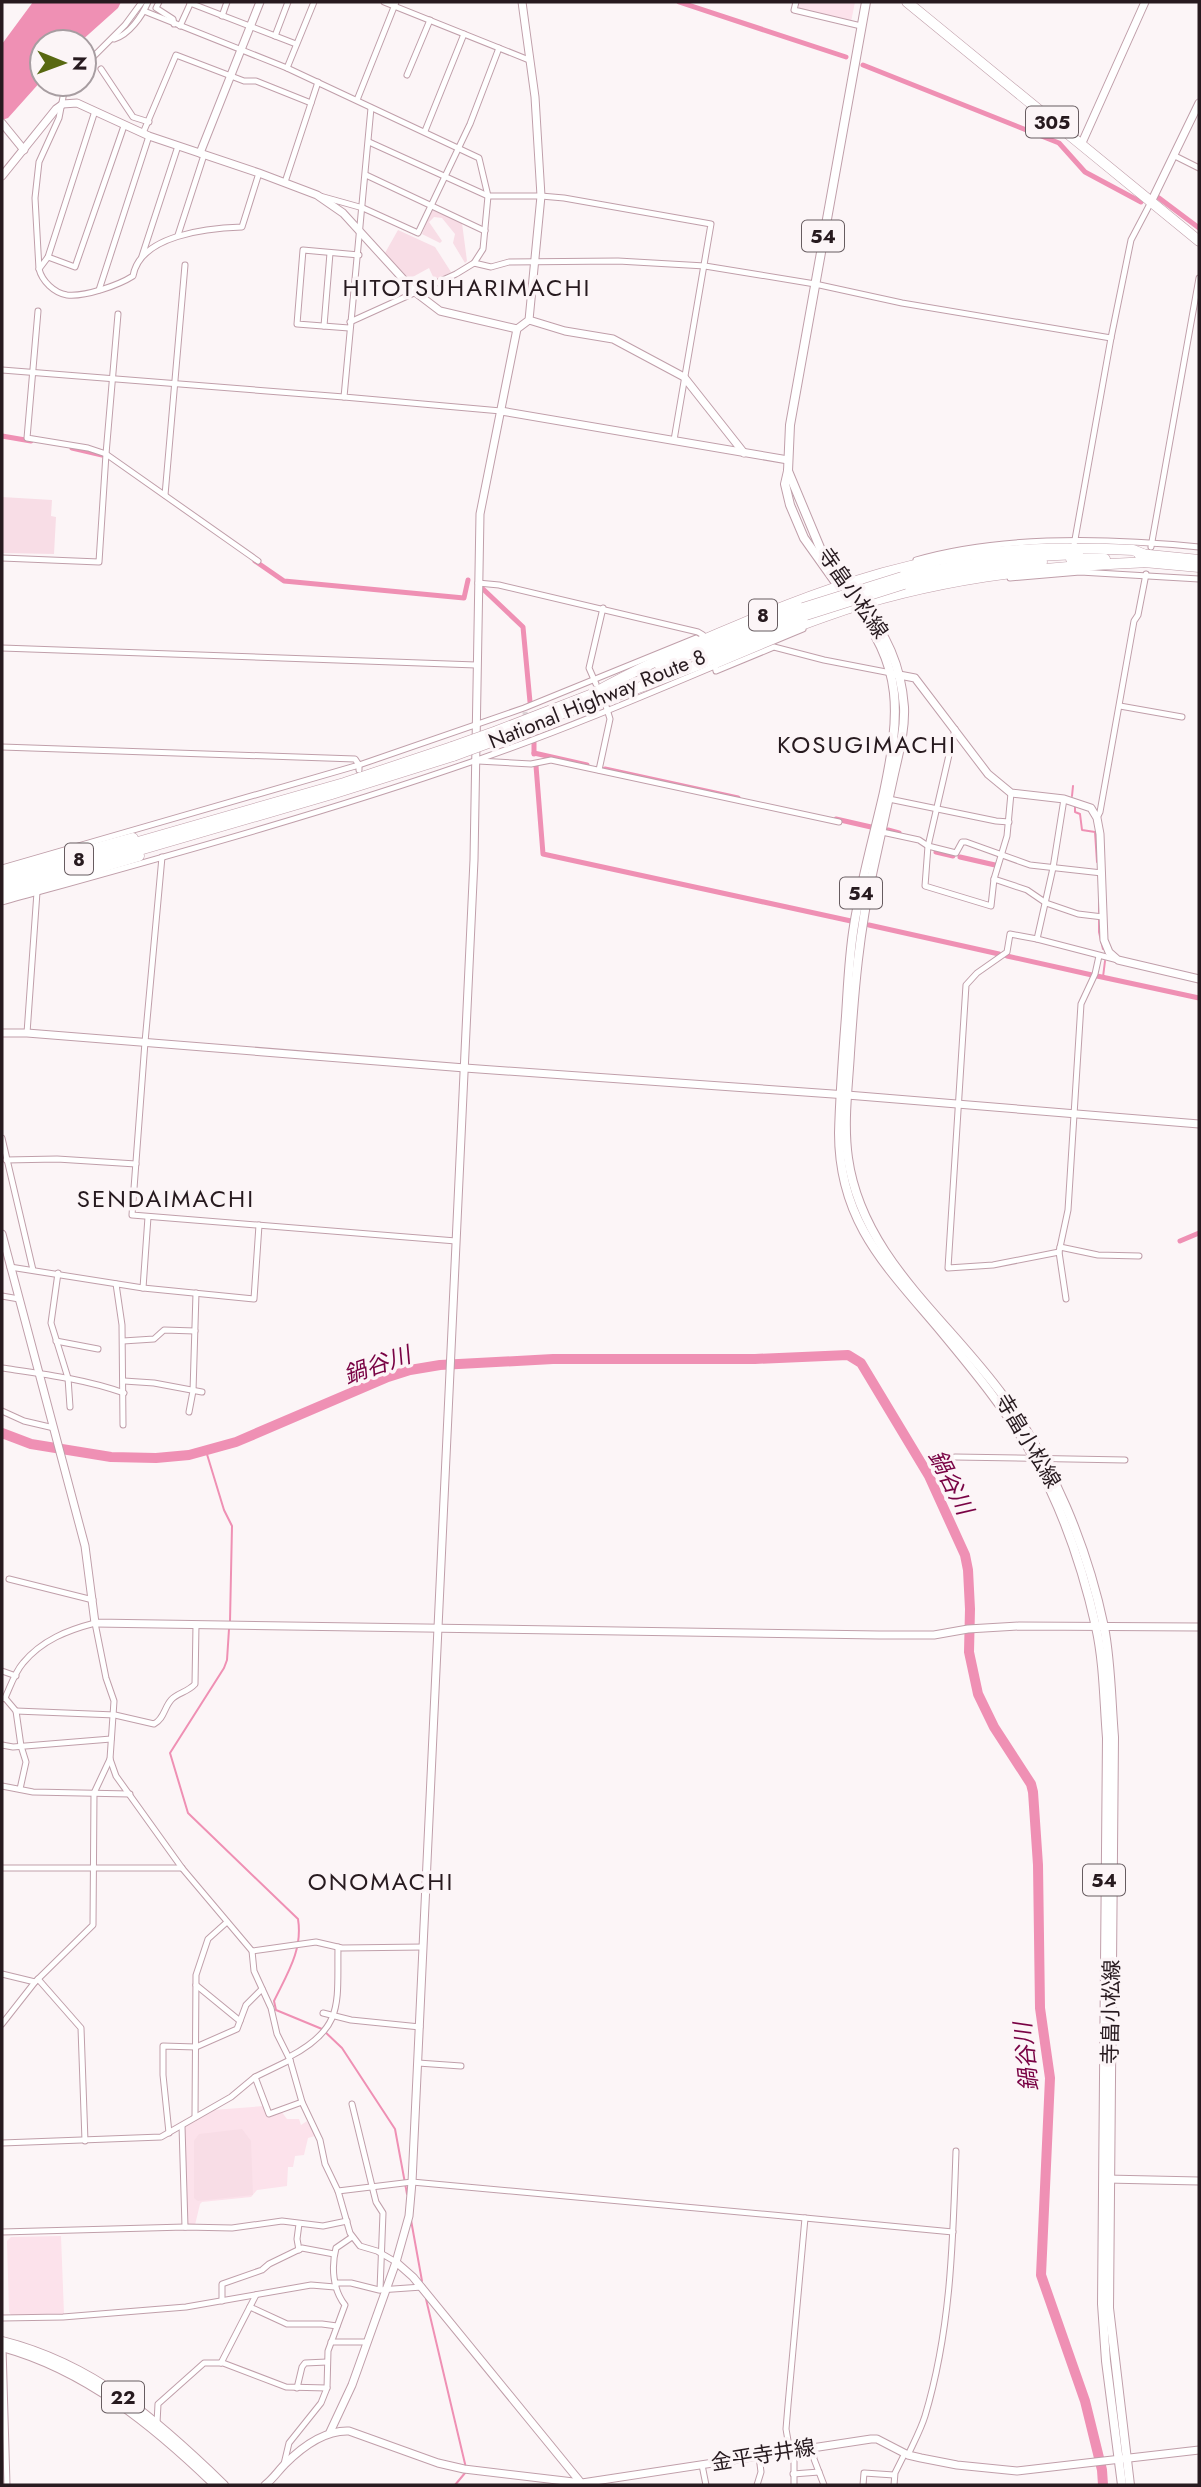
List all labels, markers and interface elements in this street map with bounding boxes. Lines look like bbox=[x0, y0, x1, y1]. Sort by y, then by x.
north arrow bbox=[28, 28, 98, 98]
text: N bbox=[66, 56, 93, 71]
road number: 305 bbox=[1026, 106, 1078, 138]
road number: 54 bbox=[802, 220, 844, 252]
district label: HITOTSUHARIMACHI bbox=[343, 270, 591, 305]
street label: 寺畠小松線 bbox=[811, 541, 895, 645]
road number: 8 bbox=[749, 600, 777, 630]
street label: National Highway Route 8 bbox=[484, 642, 710, 756]
district label: KOSUGIMACHI bbox=[777, 727, 957, 762]
road number: 8 bbox=[65, 844, 93, 874]
road number: 54 bbox=[840, 878, 882, 908]
district label: SENDAIMACHI bbox=[77, 1181, 255, 1216]
water label: 鍋谷川 bbox=[339, 1337, 418, 1392]
street label: 寺畠小松線 bbox=[988, 1388, 1068, 1494]
water label: 鍋谷川 bbox=[920, 1444, 983, 1523]
district label: ONOMACHI bbox=[308, 1864, 454, 1899]
road number: 54 bbox=[1083, 1864, 1125, 1896]
street label: 寺畠小松線 bbox=[1095, 1959, 1127, 2065]
water label: 鍋谷川 bbox=[1005, 2018, 1047, 2093]
road number: 22 bbox=[102, 2382, 144, 2412]
street label: 金平寺井線 bbox=[709, 2432, 817, 2478]

